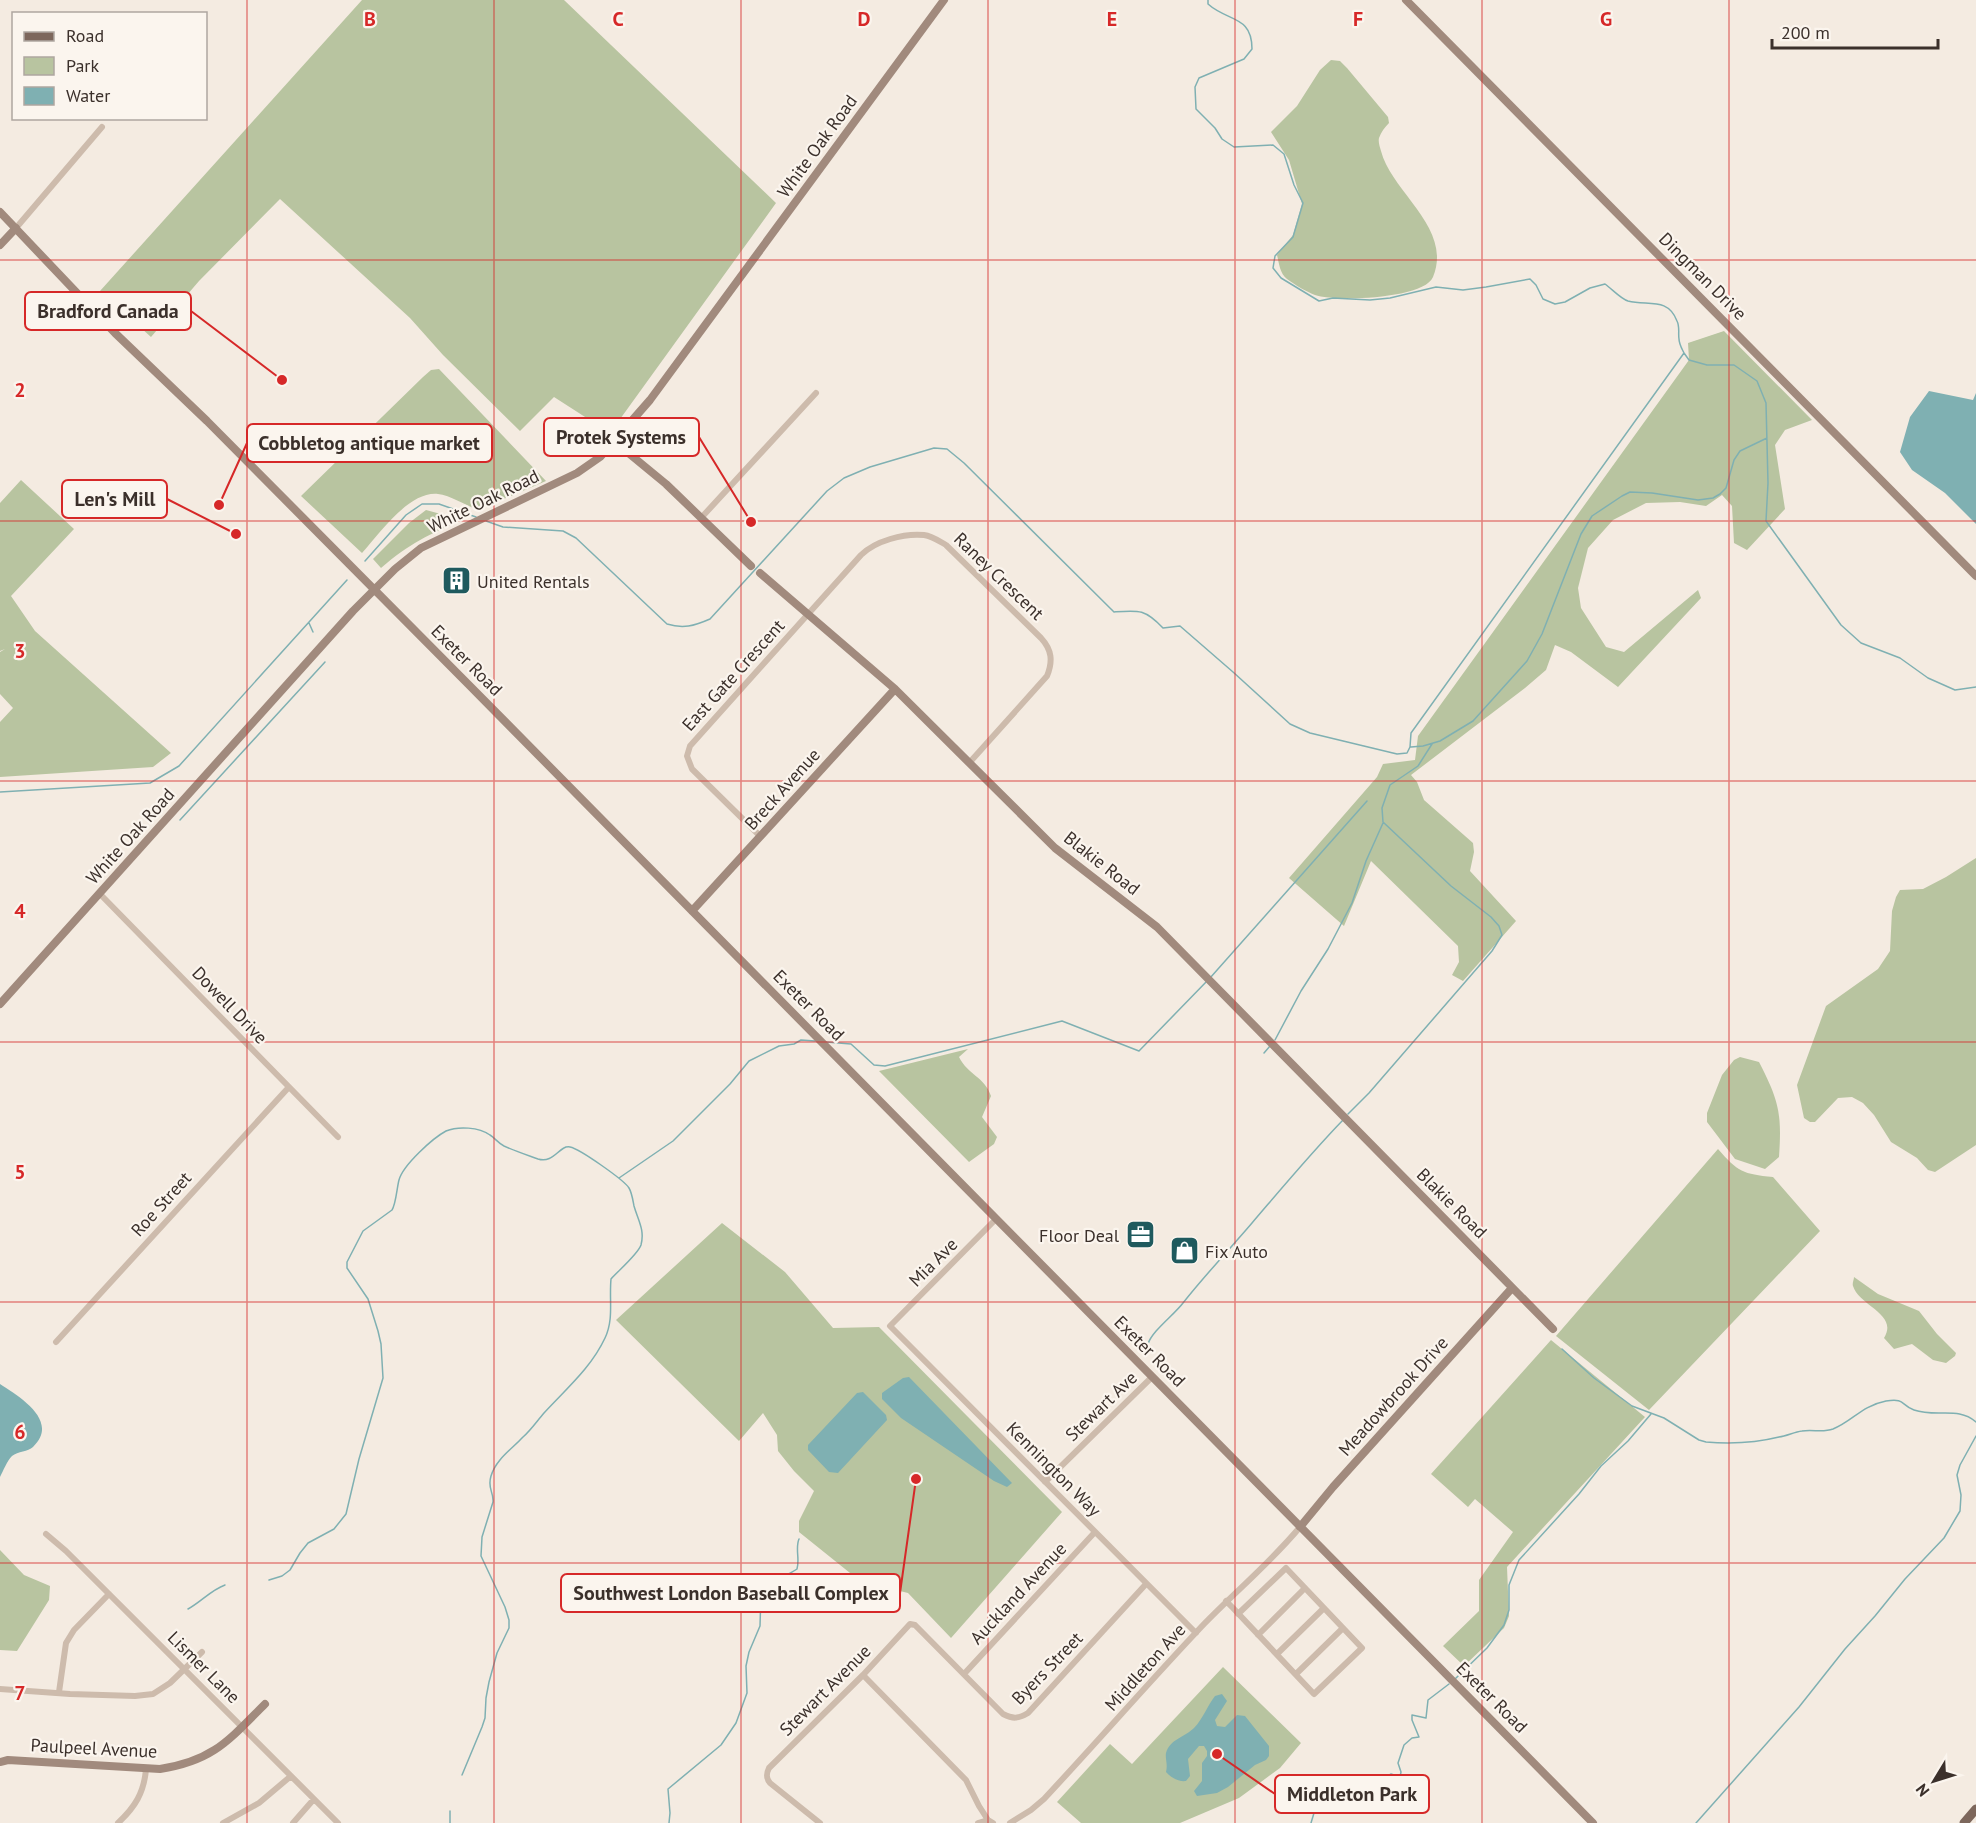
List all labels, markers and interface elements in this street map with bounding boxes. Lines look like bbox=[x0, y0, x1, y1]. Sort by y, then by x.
text: B bbox=[364, 6, 376, 32]
text: C bbox=[612, 6, 624, 32]
text: D bbox=[858, 6, 871, 32]
text: E bbox=[1107, 6, 1117, 32]
text: F bbox=[1353, 6, 1363, 32]
text: G bbox=[1600, 6, 1612, 32]
legend bbox=[12, 12, 207, 120]
scale bar bbox=[1772, 12, 1938, 50]
text: 200 m bbox=[1781, 21, 1830, 44]
text: Road bbox=[66, 24, 104, 47]
text: Park bbox=[66, 54, 99, 77]
text: Water bbox=[66, 84, 110, 107]
street label: White Oak Road bbox=[772, 90, 862, 202]
street label: Dingman Drive bbox=[1654, 227, 1752, 325]
callout: Bradford Canada bbox=[25, 292, 191, 330]
text: Bradford Canada bbox=[37, 298, 179, 324]
text: 2 bbox=[14, 377, 26, 403]
callout: Protek Systems bbox=[544, 418, 699, 456]
callout: Cobbletog antique market bbox=[247, 424, 492, 462]
text: Protek Systems bbox=[556, 424, 686, 450]
text: Cobbletog antique market bbox=[258, 430, 480, 456]
street label: White Oak Road bbox=[423, 464, 543, 538]
callout: Len's Mill bbox=[62, 480, 167, 518]
text: Len's Mill bbox=[75, 486, 156, 512]
street label: Raney Crescent bbox=[949, 527, 1049, 625]
building icon: United Rentals bbox=[440, 565, 472, 597]
place label: United Rentals bbox=[477, 570, 590, 593]
street label: East Gate Crescent bbox=[677, 614, 789, 736]
street label: Exeter Road bbox=[426, 619, 508, 701]
text: 3 bbox=[14, 638, 26, 664]
street label: Breck Avenue bbox=[739, 743, 825, 835]
street label: White Oak Road bbox=[81, 783, 179, 889]
street label: Blakie Road bbox=[1059, 826, 1145, 900]
text: 4 bbox=[14, 898, 26, 924]
street label: Dowell Drive bbox=[187, 961, 273, 1049]
street label: Exeter Road bbox=[768, 964, 850, 1046]
text: 5 bbox=[14, 1159, 26, 1185]
street label: Blakie Road bbox=[1412, 1163, 1492, 1243]
street label: Roe Street bbox=[126, 1167, 196, 1241]
office icon: Floor Deal bbox=[1124, 1219, 1156, 1251]
place label: Floor Deal bbox=[1039, 1224, 1120, 1247]
street label: Mia Ave bbox=[904, 1233, 962, 1291]
shop icon: Fix Auto bbox=[1168, 1235, 1200, 1267]
place label: Fix Auto bbox=[1205, 1240, 1268, 1263]
street label: Exeter Road bbox=[1109, 1310, 1191, 1392]
street label: Meadowbrook Drive bbox=[1333, 1331, 1453, 1461]
street label: Stewart Ave bbox=[1060, 1366, 1142, 1446]
street label: Kennington Way bbox=[1002, 1417, 1107, 1522]
text: 6 bbox=[14, 1419, 26, 1445]
street label: Auckland Avenue bbox=[965, 1537, 1071, 1649]
callout: Southwest London Baseball Complex bbox=[561, 1574, 900, 1612]
text: Southwest London Baseball Complex bbox=[573, 1580, 889, 1606]
street label: Middleton Ave bbox=[1100, 1618, 1190, 1716]
street label: Lismer Lane bbox=[163, 1626, 245, 1708]
street label: Byers Street bbox=[1007, 1627, 1087, 1709]
street label: Stewart Avenue bbox=[775, 1640, 875, 1740]
street label: Exeter Road bbox=[1451, 1656, 1533, 1738]
text: 7 bbox=[14, 1680, 26, 1706]
street label: Paulpeel Avenue bbox=[30, 1733, 158, 1763]
north arrow bbox=[1904, 1751, 1964, 1811]
callout: Middleton Park bbox=[1275, 1775, 1429, 1813]
text: N bbox=[1911, 1780, 1933, 1801]
text: Middleton Park bbox=[1287, 1781, 1417, 1807]

